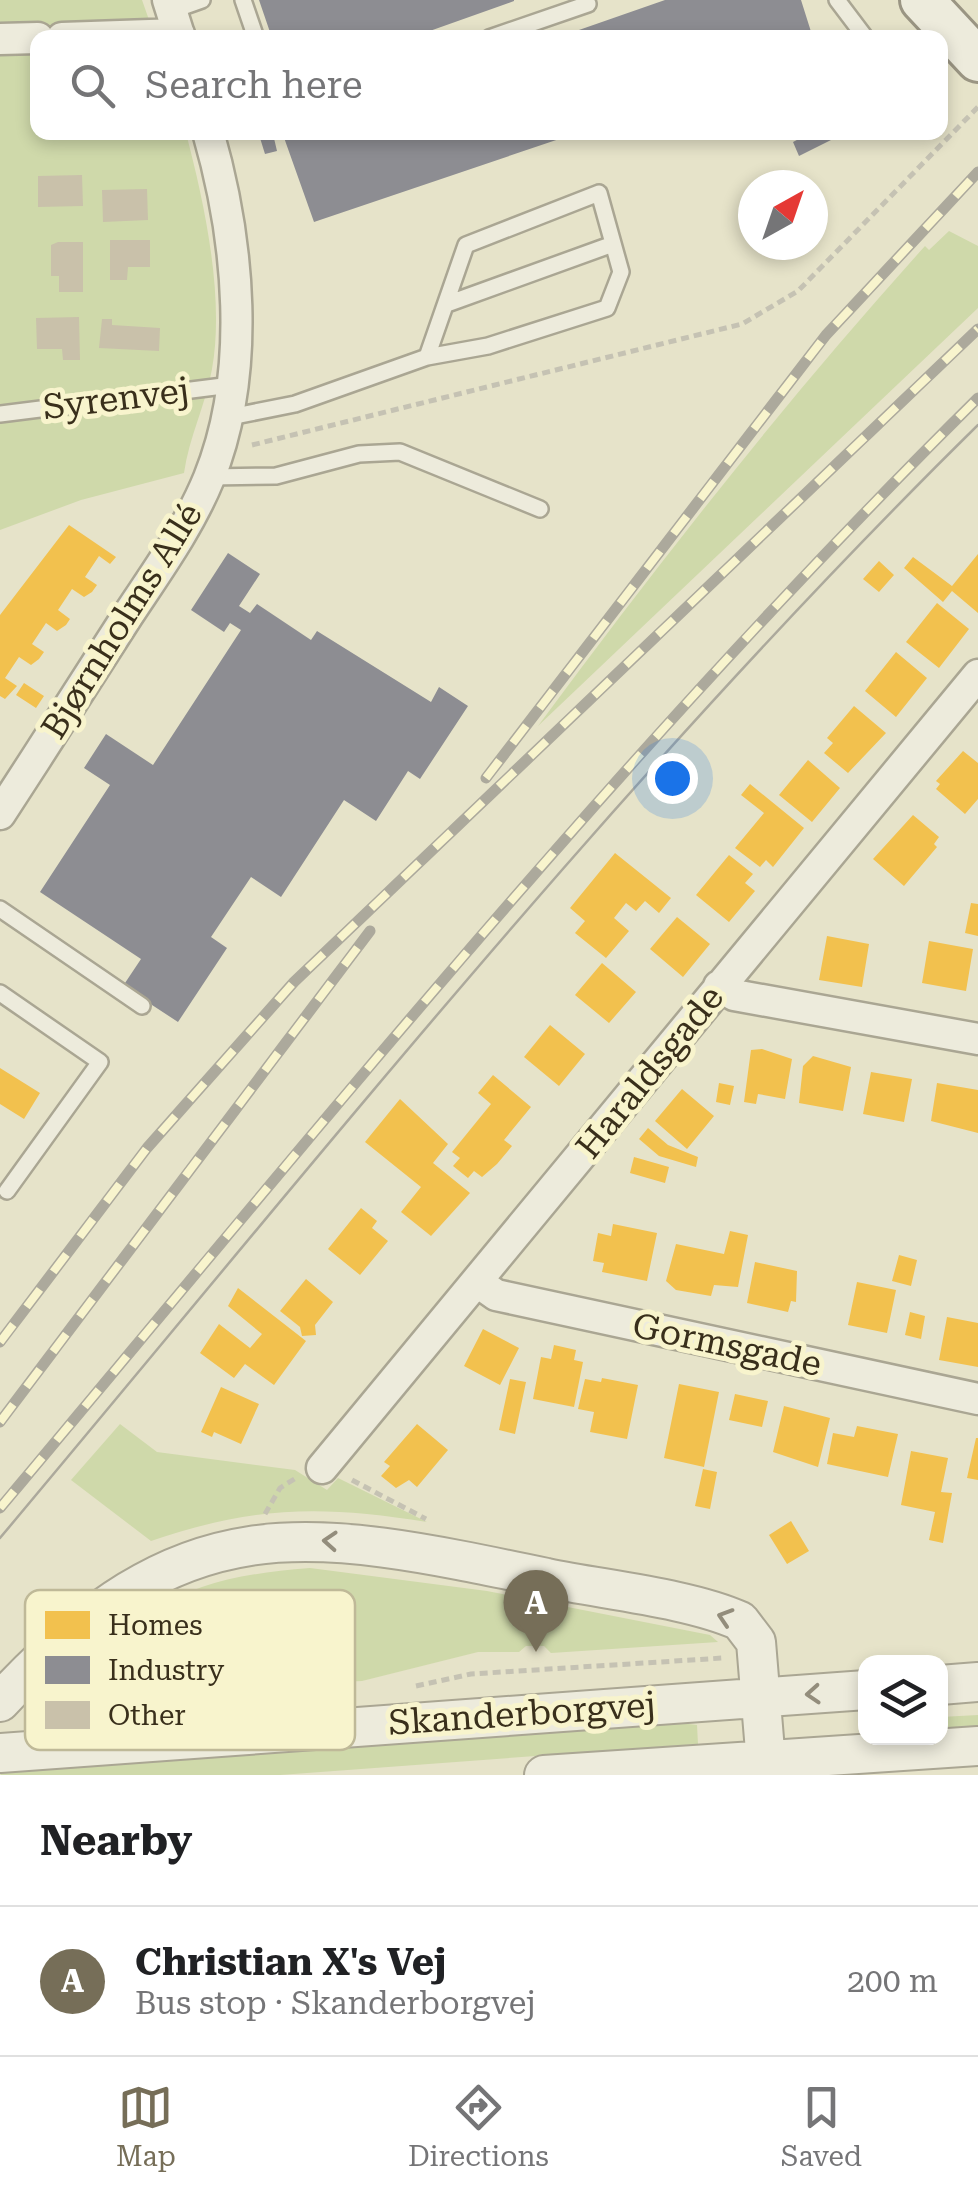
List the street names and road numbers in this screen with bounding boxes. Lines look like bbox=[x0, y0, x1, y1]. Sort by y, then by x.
street label: Syrenvej bbox=[41, 370, 191, 428]
street label: Bjørnholms Allé bbox=[33, 496, 211, 746]
street label: Haraldsgade bbox=[568, 977, 732, 1167]
street label: Gormsgade bbox=[629, 1305, 825, 1385]
street label: Skanderborgvej bbox=[387, 1684, 657, 1744]

